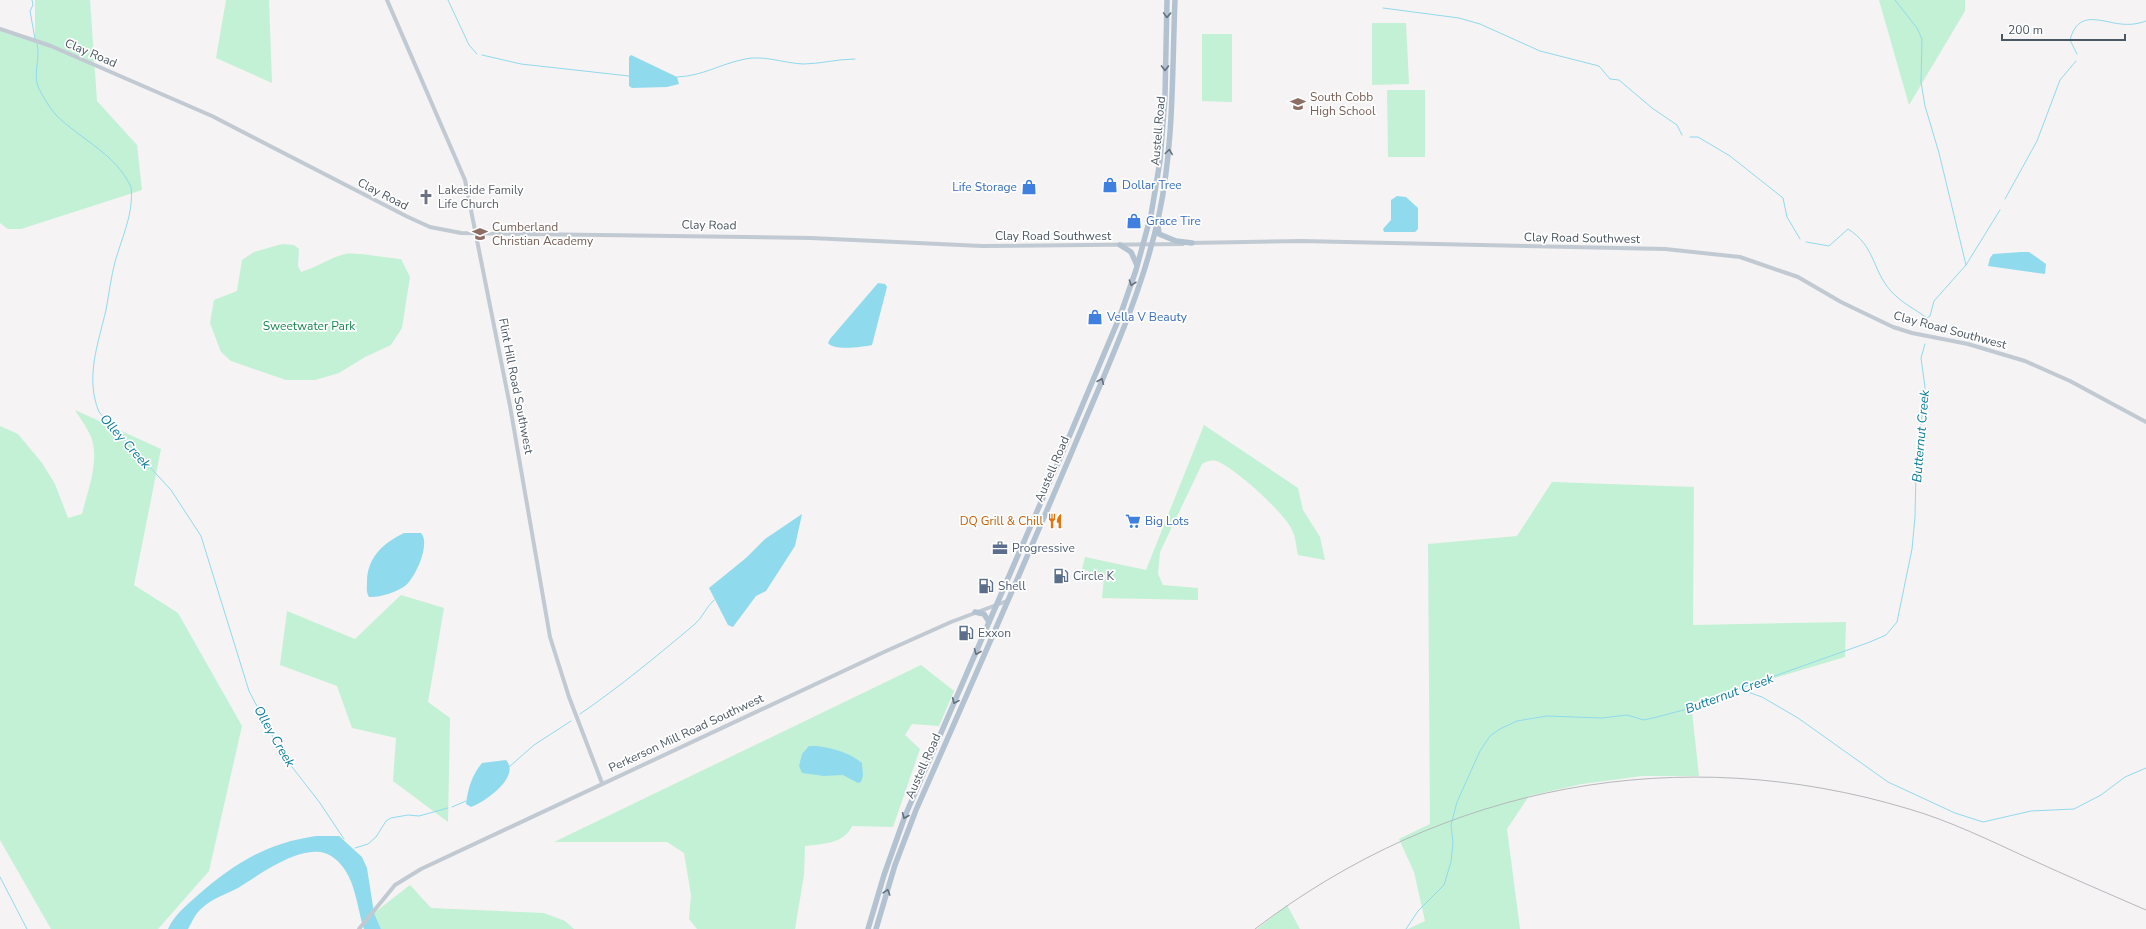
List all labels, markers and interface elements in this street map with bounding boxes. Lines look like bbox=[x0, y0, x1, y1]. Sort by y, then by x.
one-way arrow bbox=[1162, 12, 1171, 18]
scale bar bbox=[2002, 16, 2125, 42]
text: 200 m bbox=[2008, 22, 2043, 38]
street label: Clay Road bbox=[63, 35, 119, 71]
one-way arrow bbox=[1161, 65, 1170, 71]
place label: South Cobb High School bbox=[1310, 89, 1376, 119]
school or university icon: South Cobb High School bbox=[1289, 95, 1307, 113]
street label: Austell Road bbox=[1147, 96, 1169, 166]
one-way arrow bbox=[1164, 149, 1173, 155]
street label: Clay Road bbox=[355, 174, 411, 214]
shop icon: Dollar Tree bbox=[1101, 176, 1119, 194]
place label: Dollar Tree bbox=[1122, 177, 1182, 193]
shop icon: Life Storage bbox=[1020, 178, 1038, 196]
place label: Life Storage bbox=[952, 179, 1017, 195]
place label: Lakeside Family Life Church bbox=[438, 182, 524, 212]
church icon: Lakeside Family Life Church bbox=[417, 188, 435, 206]
shop icon: Grace Tire bbox=[1125, 212, 1143, 230]
place label: Grace Tire bbox=[1146, 213, 1201, 229]
street label: Clay Road bbox=[681, 217, 737, 233]
place label: Cumberland Christian Academy bbox=[492, 219, 594, 249]
school or university icon: Cumberland Christian Academy bbox=[471, 225, 489, 243]
street label: Clay Road Southwest bbox=[995, 228, 1112, 244]
street label: Clay Road Southwest bbox=[1524, 229, 1641, 247]
one-way arrow bbox=[1128, 279, 1137, 286]
street label: Clay Road Southwest bbox=[1892, 307, 2009, 353]
shop icon: Vella V Beauty bbox=[1086, 308, 1104, 326]
place label: Vella V Beauty bbox=[1106, 309, 1188, 325]
street label: Flint Hill Road Southwest bbox=[495, 317, 537, 456]
park label: Sweetwater Park bbox=[263, 318, 356, 334]
one-way arrow bbox=[1096, 378, 1104, 386]
water label: Butternut Creek bbox=[1908, 389, 1934, 483]
water label: Olley Creek bbox=[96, 410, 155, 473]
street label: Austell Road bbox=[1031, 434, 1073, 504]
restaurant icon: DQ Grill & Chill bbox=[1046, 512, 1064, 530]
supermarket icon: Big Lots bbox=[1124, 512, 1142, 530]
place label: DQ Grill & Chill bbox=[960, 513, 1043, 529]
place label: Big Lots bbox=[1145, 513, 1189, 529]
office icon: Progressive bbox=[991, 539, 1009, 557]
place label: Progressive bbox=[1012, 540, 1075, 556]
fuel station icon: Circle K bbox=[1052, 567, 1070, 585]
place label: Circle K bbox=[1073, 568, 1115, 584]
fuel station icon: Shell bbox=[977, 577, 995, 595]
place label: Shell bbox=[998, 578, 1026, 594]
fuel station icon: Exxon bbox=[957, 624, 975, 642]
place label: Exxon bbox=[978, 625, 1011, 641]
one-way arrow bbox=[974, 647, 982, 655]
water label: Butternut Creek bbox=[1683, 669, 1776, 718]
street label: Perkerson Mill Road Southwest bbox=[606, 690, 767, 776]
one-way arrow bbox=[952, 697, 960, 705]
water label: Olley Creek bbox=[249, 703, 299, 771]
street label: Austell Road bbox=[901, 731, 945, 801]
one-way arrow bbox=[902, 811, 910, 819]
one-way arrow bbox=[882, 888, 891, 895]

